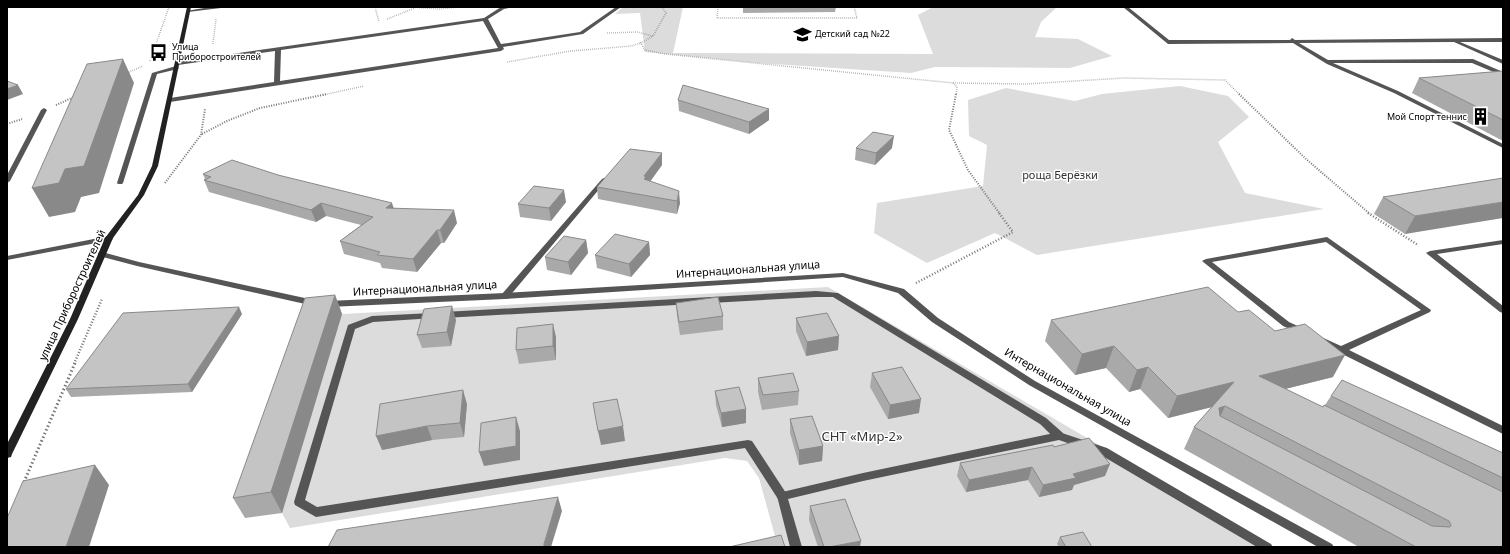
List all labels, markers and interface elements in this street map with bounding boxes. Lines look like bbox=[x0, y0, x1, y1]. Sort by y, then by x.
school or university icon: Детский сад №22 bbox=[792, 24, 812, 44]
place label: Детский сад №22 bbox=[815, 27, 890, 40]
place label: Улица Приборостроителей bbox=[172, 40, 261, 63]
bus stop icon: Улица Приборостроителей bbox=[149, 42, 169, 62]
building icon: Мой Спорт теннис bbox=[1470, 107, 1490, 127]
place label: Мой Спорт теннис bbox=[1387, 110, 1468, 123]
park label: роща Берёзки bbox=[1022, 167, 1098, 182]
street label: улица Приборостроителей bbox=[35, 227, 109, 363]
street label: Интернациональная улица bbox=[675, 256, 820, 281]
street label: Интернациональная улица bbox=[352, 276, 497, 299]
street label: Интернациональная улица bbox=[1002, 344, 1135, 429]
park label: СНТ «Мир-2» bbox=[821, 427, 903, 445]

